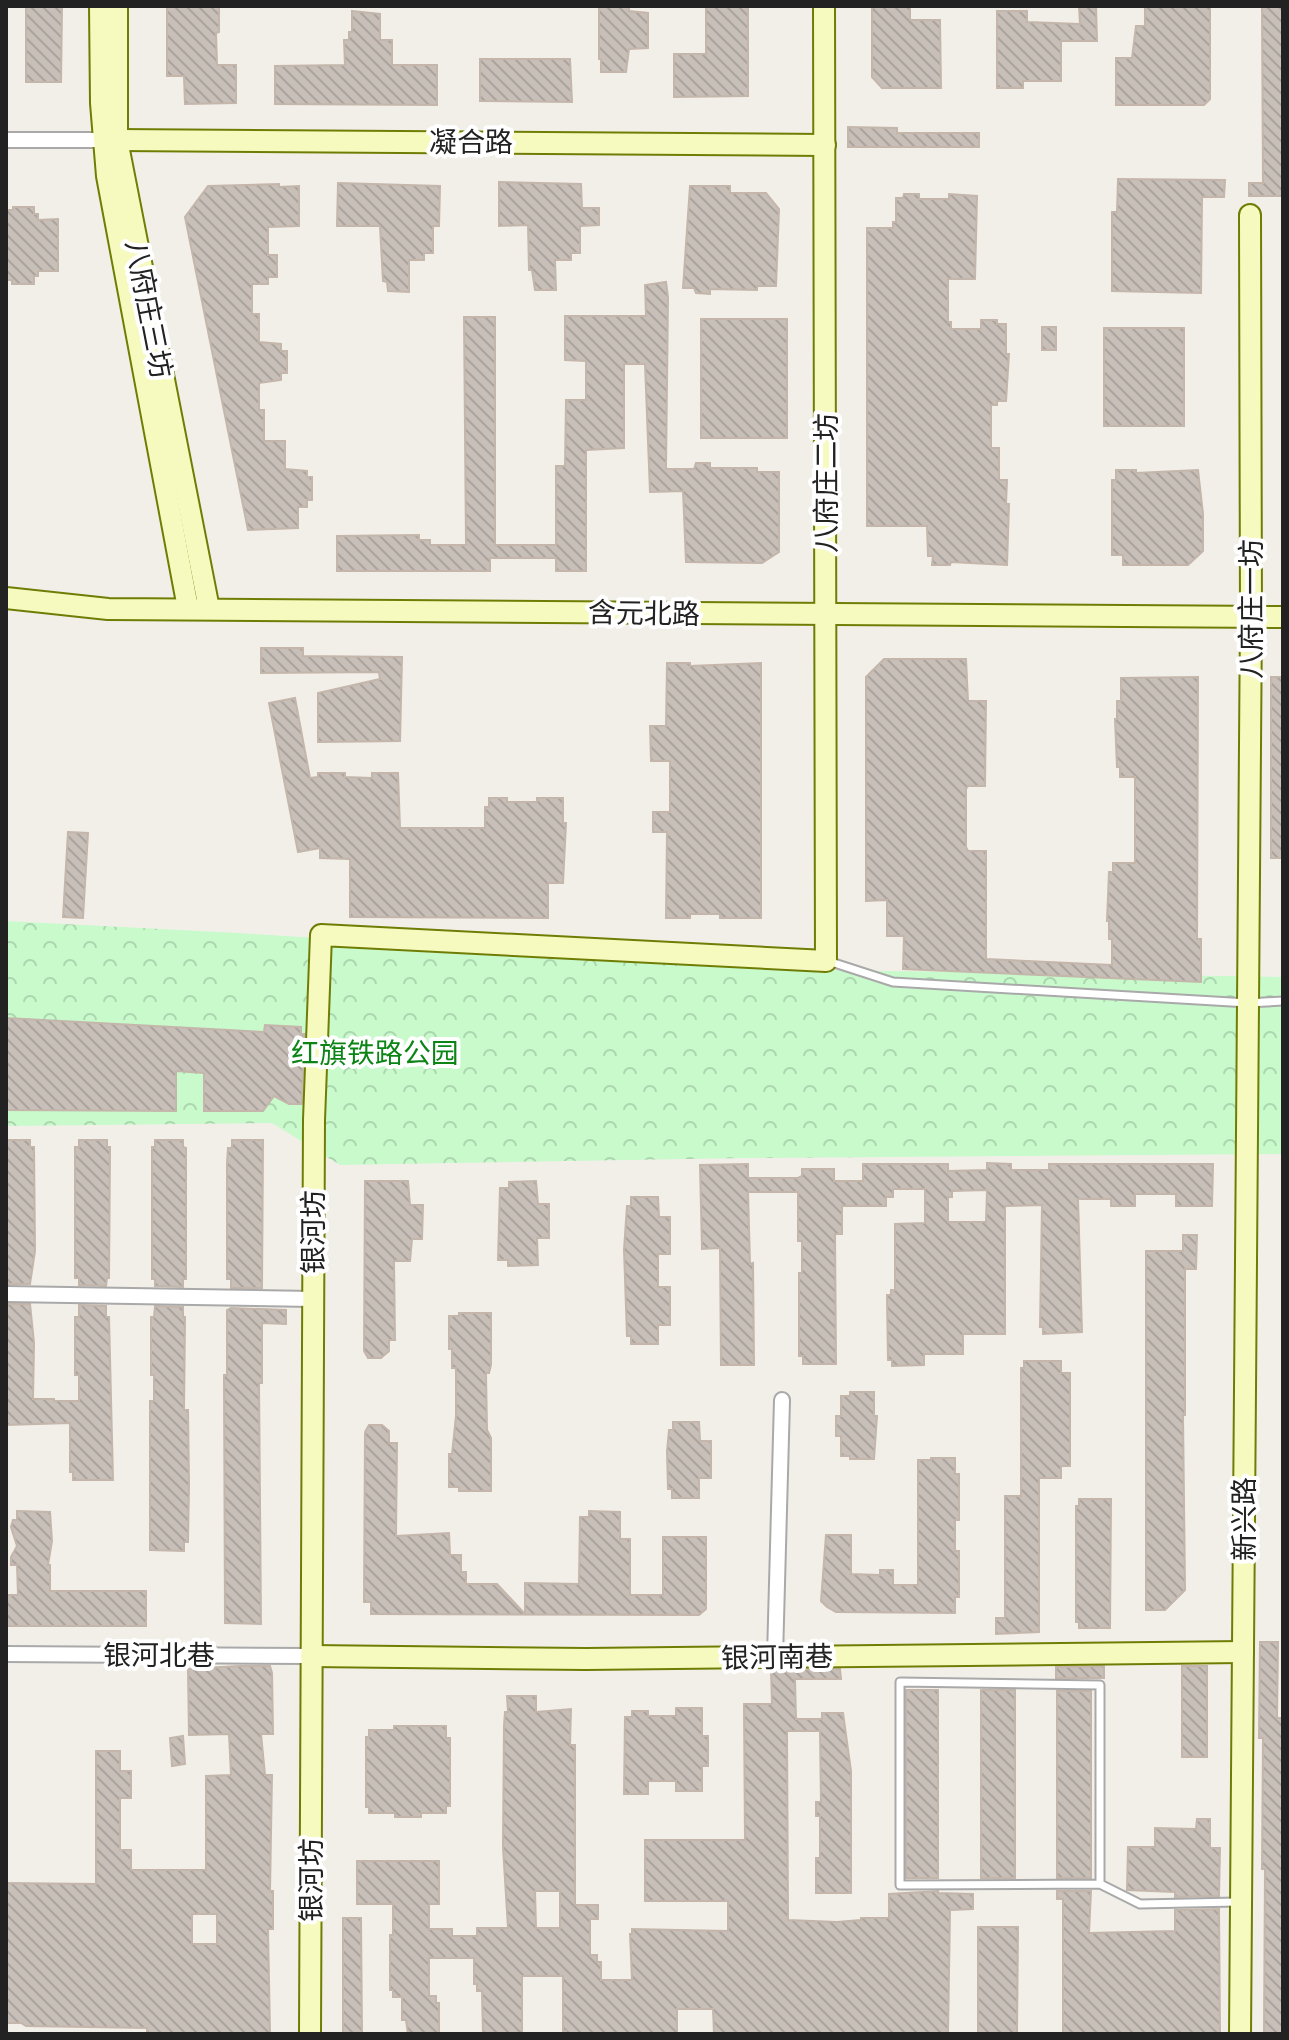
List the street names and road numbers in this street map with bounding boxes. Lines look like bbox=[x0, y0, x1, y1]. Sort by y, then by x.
street label: 凝合路 bbox=[429, 126, 513, 160]
street label: 八府庄三坊 bbox=[118, 237, 178, 381]
street label: 八府庄二坊 bbox=[810, 413, 844, 553]
street label: 八府庄一坊 bbox=[1235, 539, 1269, 679]
street label: 含元北路 bbox=[588, 596, 700, 632]
street label: 银河坊 bbox=[297, 1190, 331, 1274]
street label: 新兴路 bbox=[1228, 1477, 1262, 1561]
street label: 银河北巷 bbox=[103, 1639, 215, 1673]
street label: 银河南巷 bbox=[721, 1640, 833, 1676]
street label: 银河坊 bbox=[295, 1838, 329, 1922]

